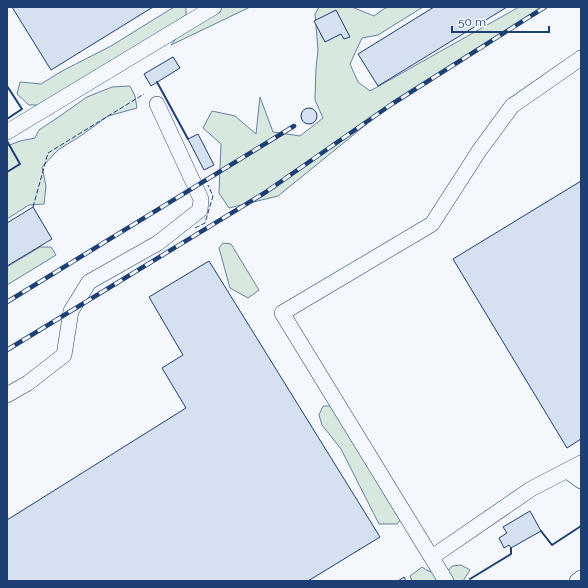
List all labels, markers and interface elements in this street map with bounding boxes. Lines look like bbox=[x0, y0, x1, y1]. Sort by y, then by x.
scale bar bbox=[452, 8, 549, 34]
text: 50 m bbox=[458, 15, 486, 29]

